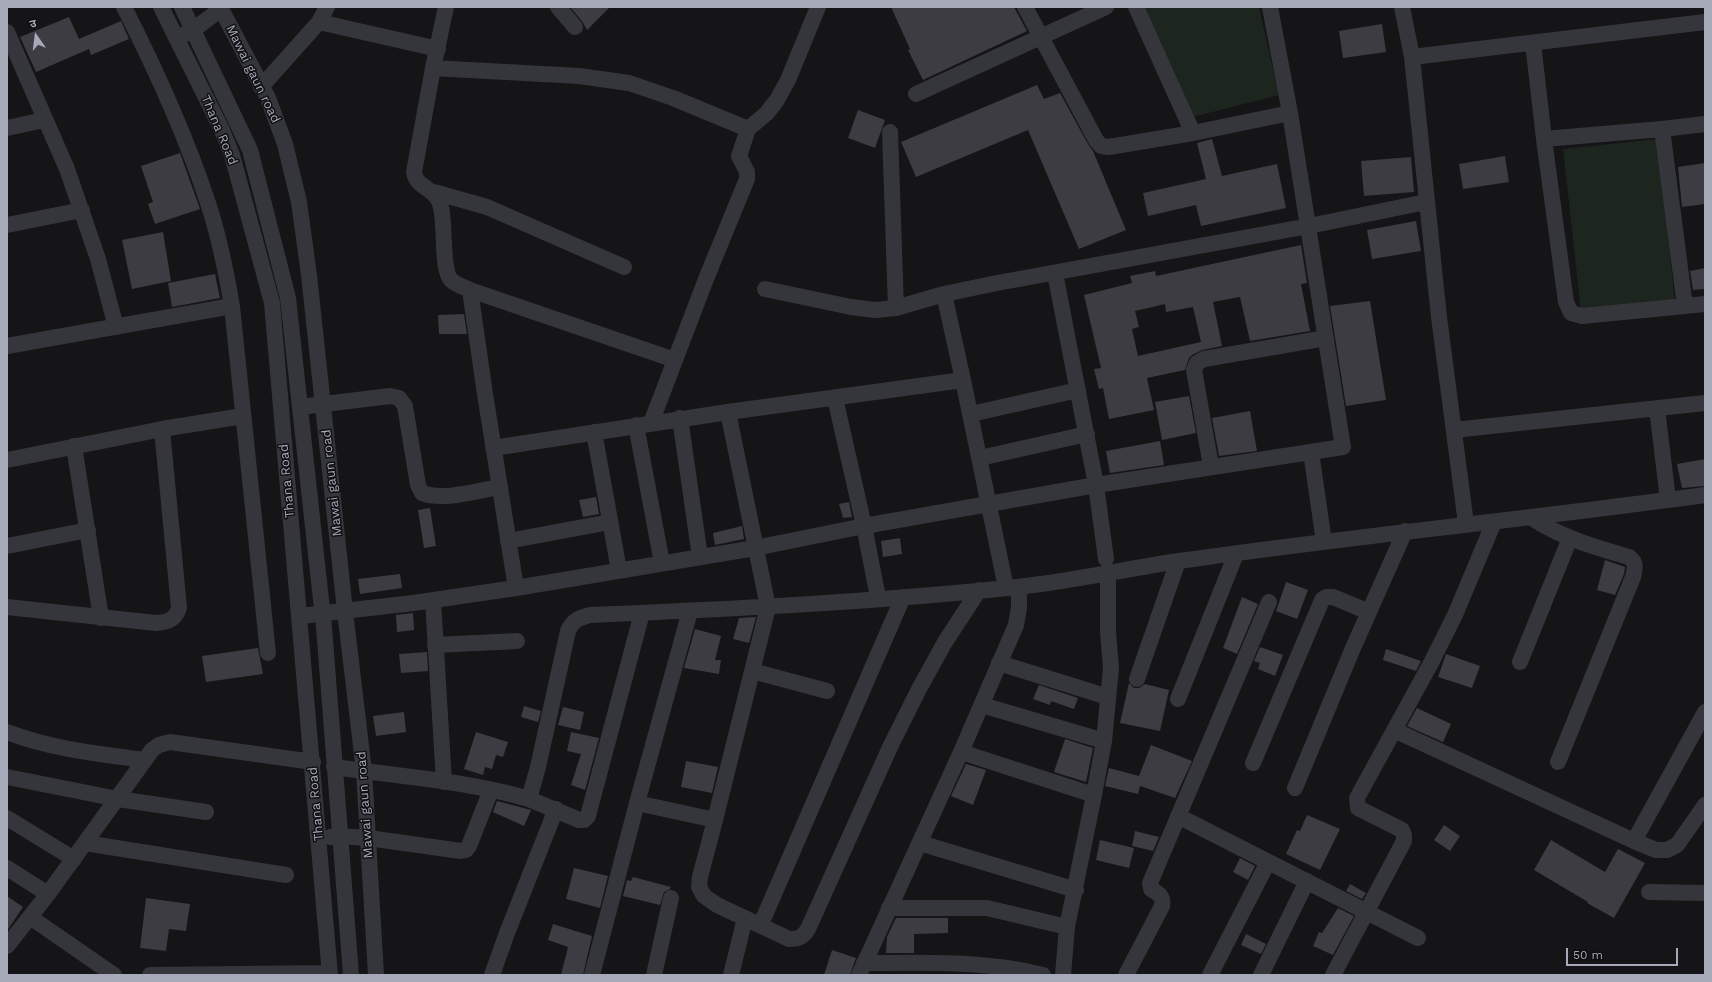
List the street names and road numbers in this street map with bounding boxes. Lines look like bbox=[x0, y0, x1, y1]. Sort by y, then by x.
street label: Mawai gaun road bbox=[222, 22, 284, 126]
street label: Thana Road bbox=[197, 93, 241, 167]
street label: Mawai gaun road bbox=[319, 429, 345, 537]
street label: Thana Road bbox=[276, 443, 298, 519]
street label: Mawai gaun road bbox=[353, 751, 377, 859]
street label: Thana Road bbox=[305, 766, 327, 842]

